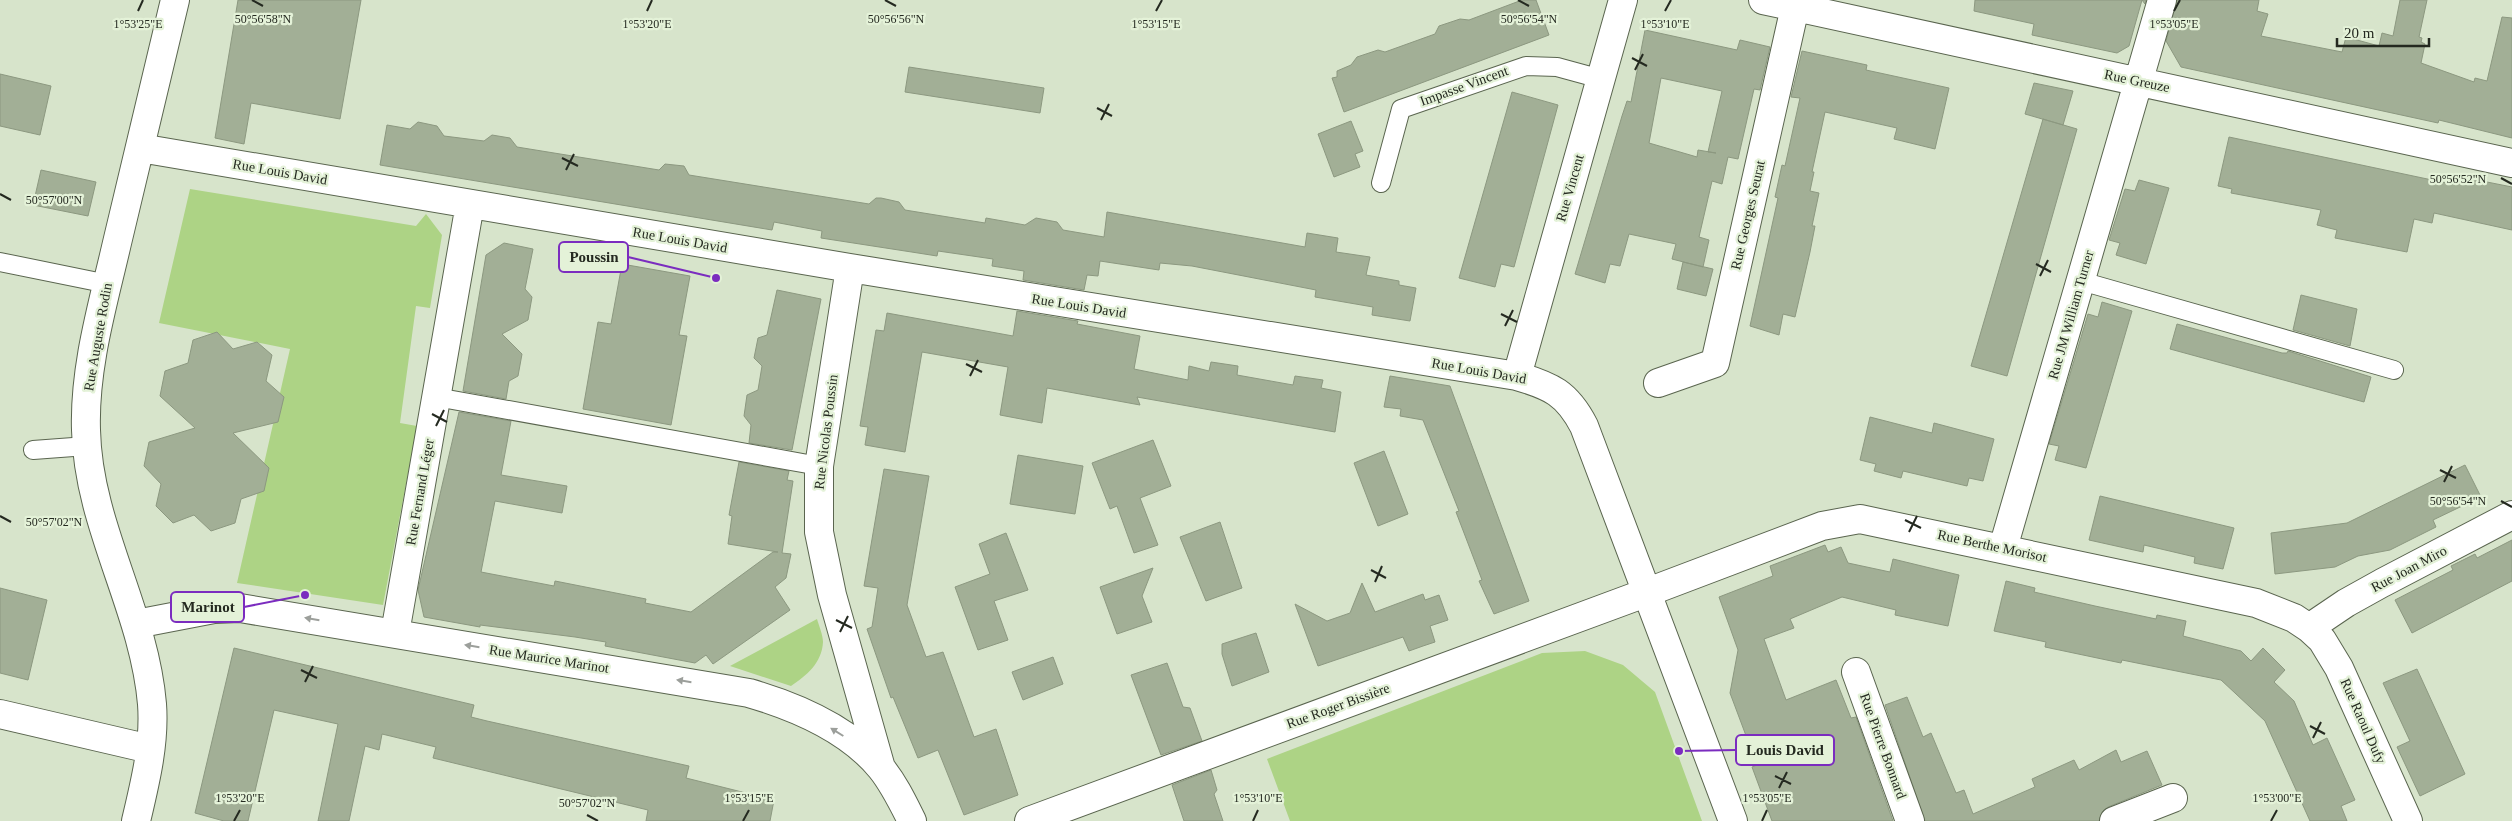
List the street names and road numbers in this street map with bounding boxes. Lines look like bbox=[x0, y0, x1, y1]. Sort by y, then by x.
street label: Impasse Vincent bbox=[1418, 63, 1510, 109]
street label: Rue Greuze bbox=[2103, 67, 2171, 95]
street label: Rue Vincent bbox=[1553, 153, 1587, 223]
street label: Rue Louis David bbox=[232, 156, 328, 188]
street label: Rue Georges Seurat bbox=[1728, 159, 1768, 271]
street label: Rue Louis David bbox=[632, 224, 728, 256]
street label: Rue JM William Turner bbox=[2045, 249, 2097, 381]
street label: Rue Auguste Rodin bbox=[81, 282, 115, 392]
street label: Rue Louis David bbox=[1031, 291, 1127, 321]
street label: Rue Louis David bbox=[1431, 355, 1527, 387]
street label: Rue Nicolas Poussin bbox=[811, 374, 841, 490]
street label: Rue Fernand Léger bbox=[403, 437, 437, 547]
street label: Rue Berthe Morisot bbox=[1936, 527, 2048, 565]
street label: Rue Joan Miro bbox=[2369, 543, 2449, 595]
street label: Rue Maurice Marinot bbox=[488, 642, 610, 676]
street label: Rue Raoul Dufy bbox=[2337, 676, 2389, 766]
street label: Rue Roger Bissière bbox=[1284, 680, 1392, 732]
street label: Rue Pierre Bonnard bbox=[1857, 691, 1909, 801]

